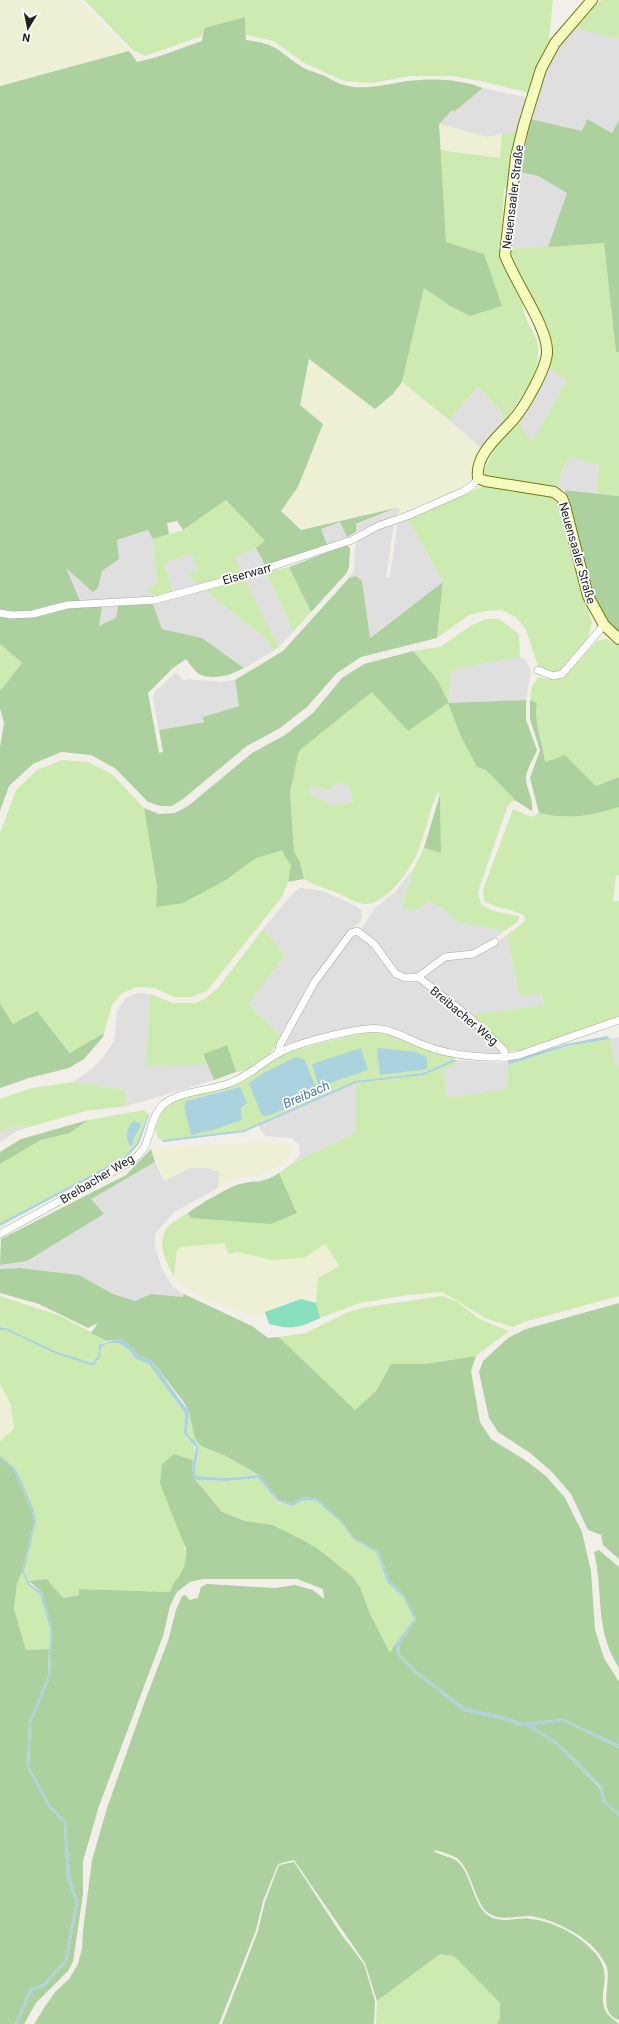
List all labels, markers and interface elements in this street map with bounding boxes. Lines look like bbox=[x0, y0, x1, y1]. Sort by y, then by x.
north arrow bbox=[8, 8, 48, 48]
text: N bbox=[21, 30, 31, 44]
street label: Neuensaaler Straße bbox=[500, 144, 526, 250]
street label: Neuensaaler Straße bbox=[556, 501, 598, 605]
street label: Eiserwarr bbox=[221, 560, 273, 588]
street label: Breibacher Weg bbox=[427, 984, 501, 1048]
water label: Breibach bbox=[281, 1078, 332, 1111]
street label: Breibacher Weg bbox=[57, 1151, 137, 1207]

